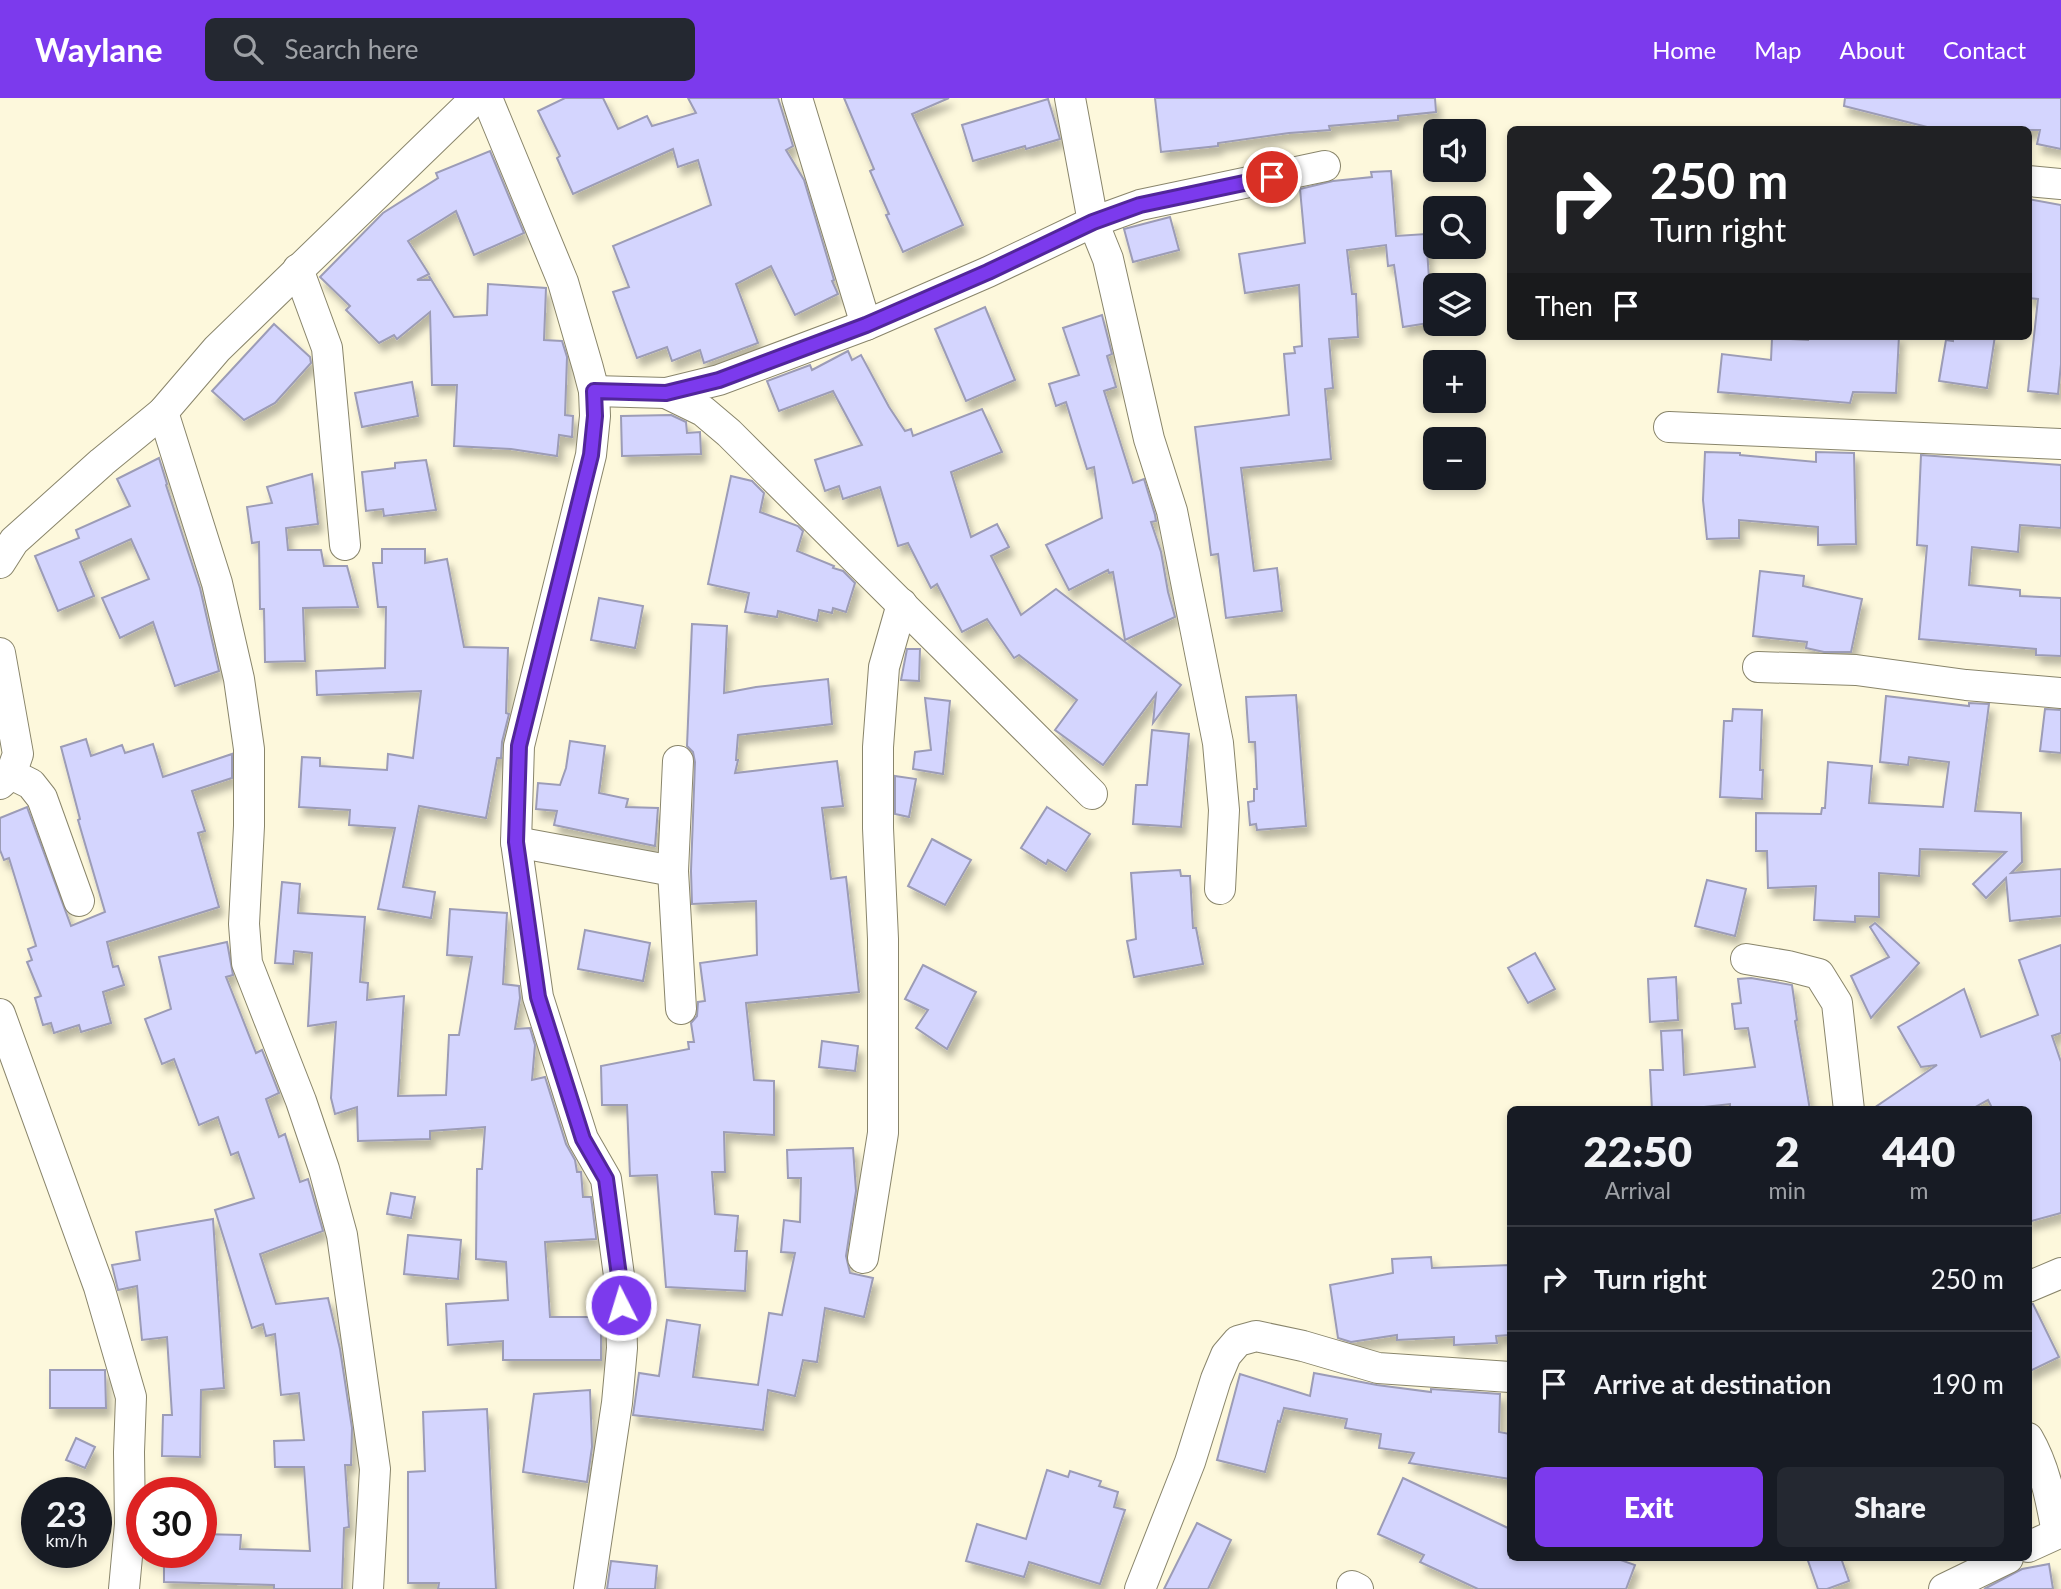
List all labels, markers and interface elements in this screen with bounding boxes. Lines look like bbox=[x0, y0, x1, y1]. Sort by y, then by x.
search box bbox=[205, 18, 695, 81]
text: Waylane bbox=[35, 29, 163, 69]
icon: search bbox=[229, 30, 267, 68]
text: Search here bbox=[285, 33, 419, 65]
text: Home bbox=[1652, 35, 1716, 64]
text: Map bbox=[1754, 35, 1802, 64]
text: About bbox=[1840, 35, 1905, 64]
text: Contact bbox=[1943, 35, 2026, 64]
map controls bbox=[1423, 119, 1486, 490]
button: sound bbox=[1423, 119, 1486, 182]
pin bbox=[1242, 147, 1302, 207]
text: 250 m bbox=[1650, 151, 1788, 209]
icon: right bbox=[1535, 154, 1626, 245]
icon: arrive bbox=[1253, 158, 1291, 196]
button: search bbox=[1423, 196, 1486, 259]
text: Turn right bbox=[1650, 210, 1786, 249]
button: layers bbox=[1423, 273, 1486, 336]
icon: arrive bbox=[1607, 287, 1645, 325]
text: Then bbox=[1535, 290, 1593, 322]
button: + bbox=[1423, 350, 1486, 413]
button: − bbox=[1423, 427, 1486, 490]
text: 22:50 bbox=[1584, 1126, 1692, 1176]
text: 2 bbox=[1775, 1126, 1799, 1176]
text: 440 bbox=[1882, 1126, 1955, 1176]
text: Arrival bbox=[1605, 1176, 1671, 1204]
text: min bbox=[1769, 1176, 1806, 1204]
text: m bbox=[1909, 1176, 1928, 1204]
icon: right bbox=[1535, 1260, 1573, 1298]
text: Turn right bbox=[1594, 1263, 1707, 1295]
text: 250 m bbox=[1931, 1263, 2004, 1295]
position arrow bbox=[584, 1268, 658, 1342]
icon: arrive bbox=[1535, 1365, 1573, 1403]
text: Arrive at destination bbox=[1594, 1368, 1831, 1400]
text: 190 m bbox=[1931, 1368, 2004, 1400]
button: Exit bbox=[1535, 1467, 1763, 1547]
button: Share bbox=[1777, 1467, 2004, 1547]
speed limit sign: 30 bbox=[126, 1477, 217, 1568]
text: 23 bbox=[46, 1492, 87, 1534]
text: km/h bbox=[45, 1529, 88, 1551]

